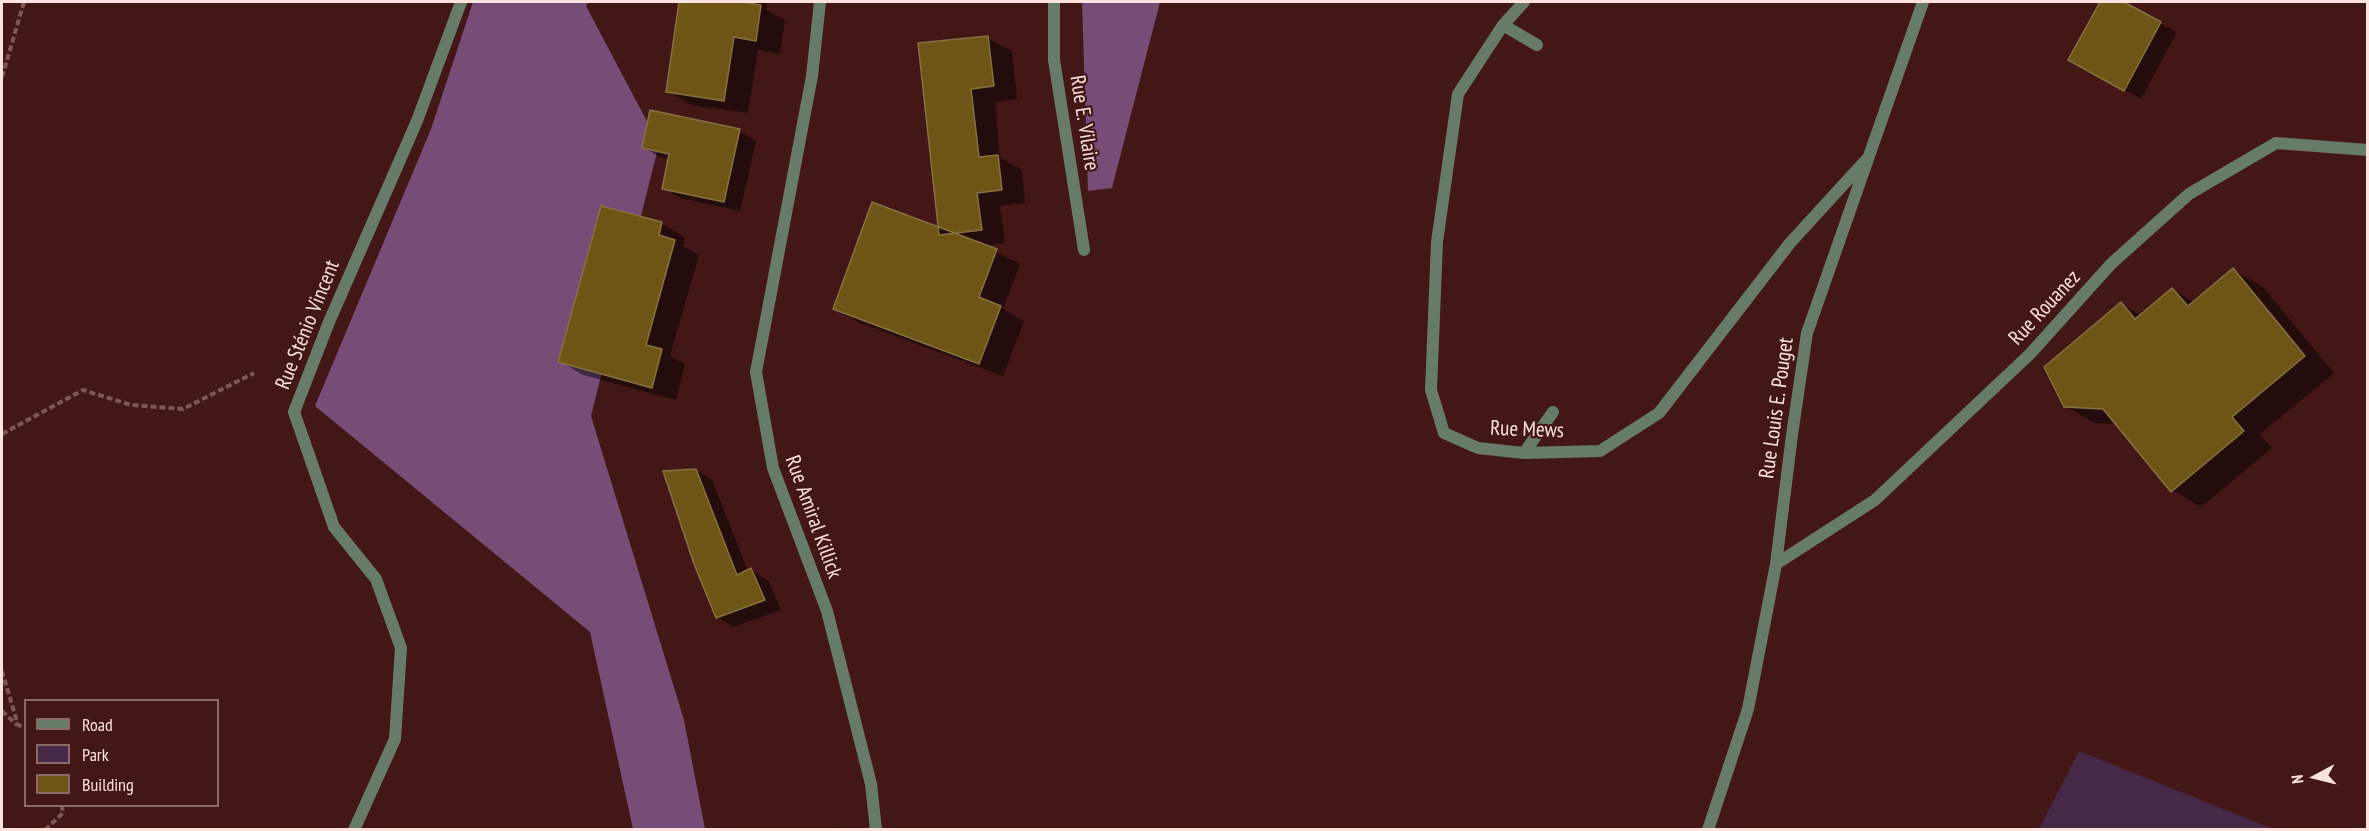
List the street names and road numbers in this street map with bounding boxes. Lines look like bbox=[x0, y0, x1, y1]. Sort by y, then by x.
street label: Rue E. Vilaire bbox=[1064, 74, 1104, 172]
street label: Rue Sténio Vincent bbox=[271, 257, 345, 393]
street label: Rue Rouanez bbox=[2004, 265, 2086, 351]
street label: Rue Louis E. Pouget bbox=[1755, 336, 1799, 480]
street label: Rue Mews bbox=[1490, 416, 1564, 444]
street label: Rue Amiral Killick bbox=[779, 452, 847, 582]

